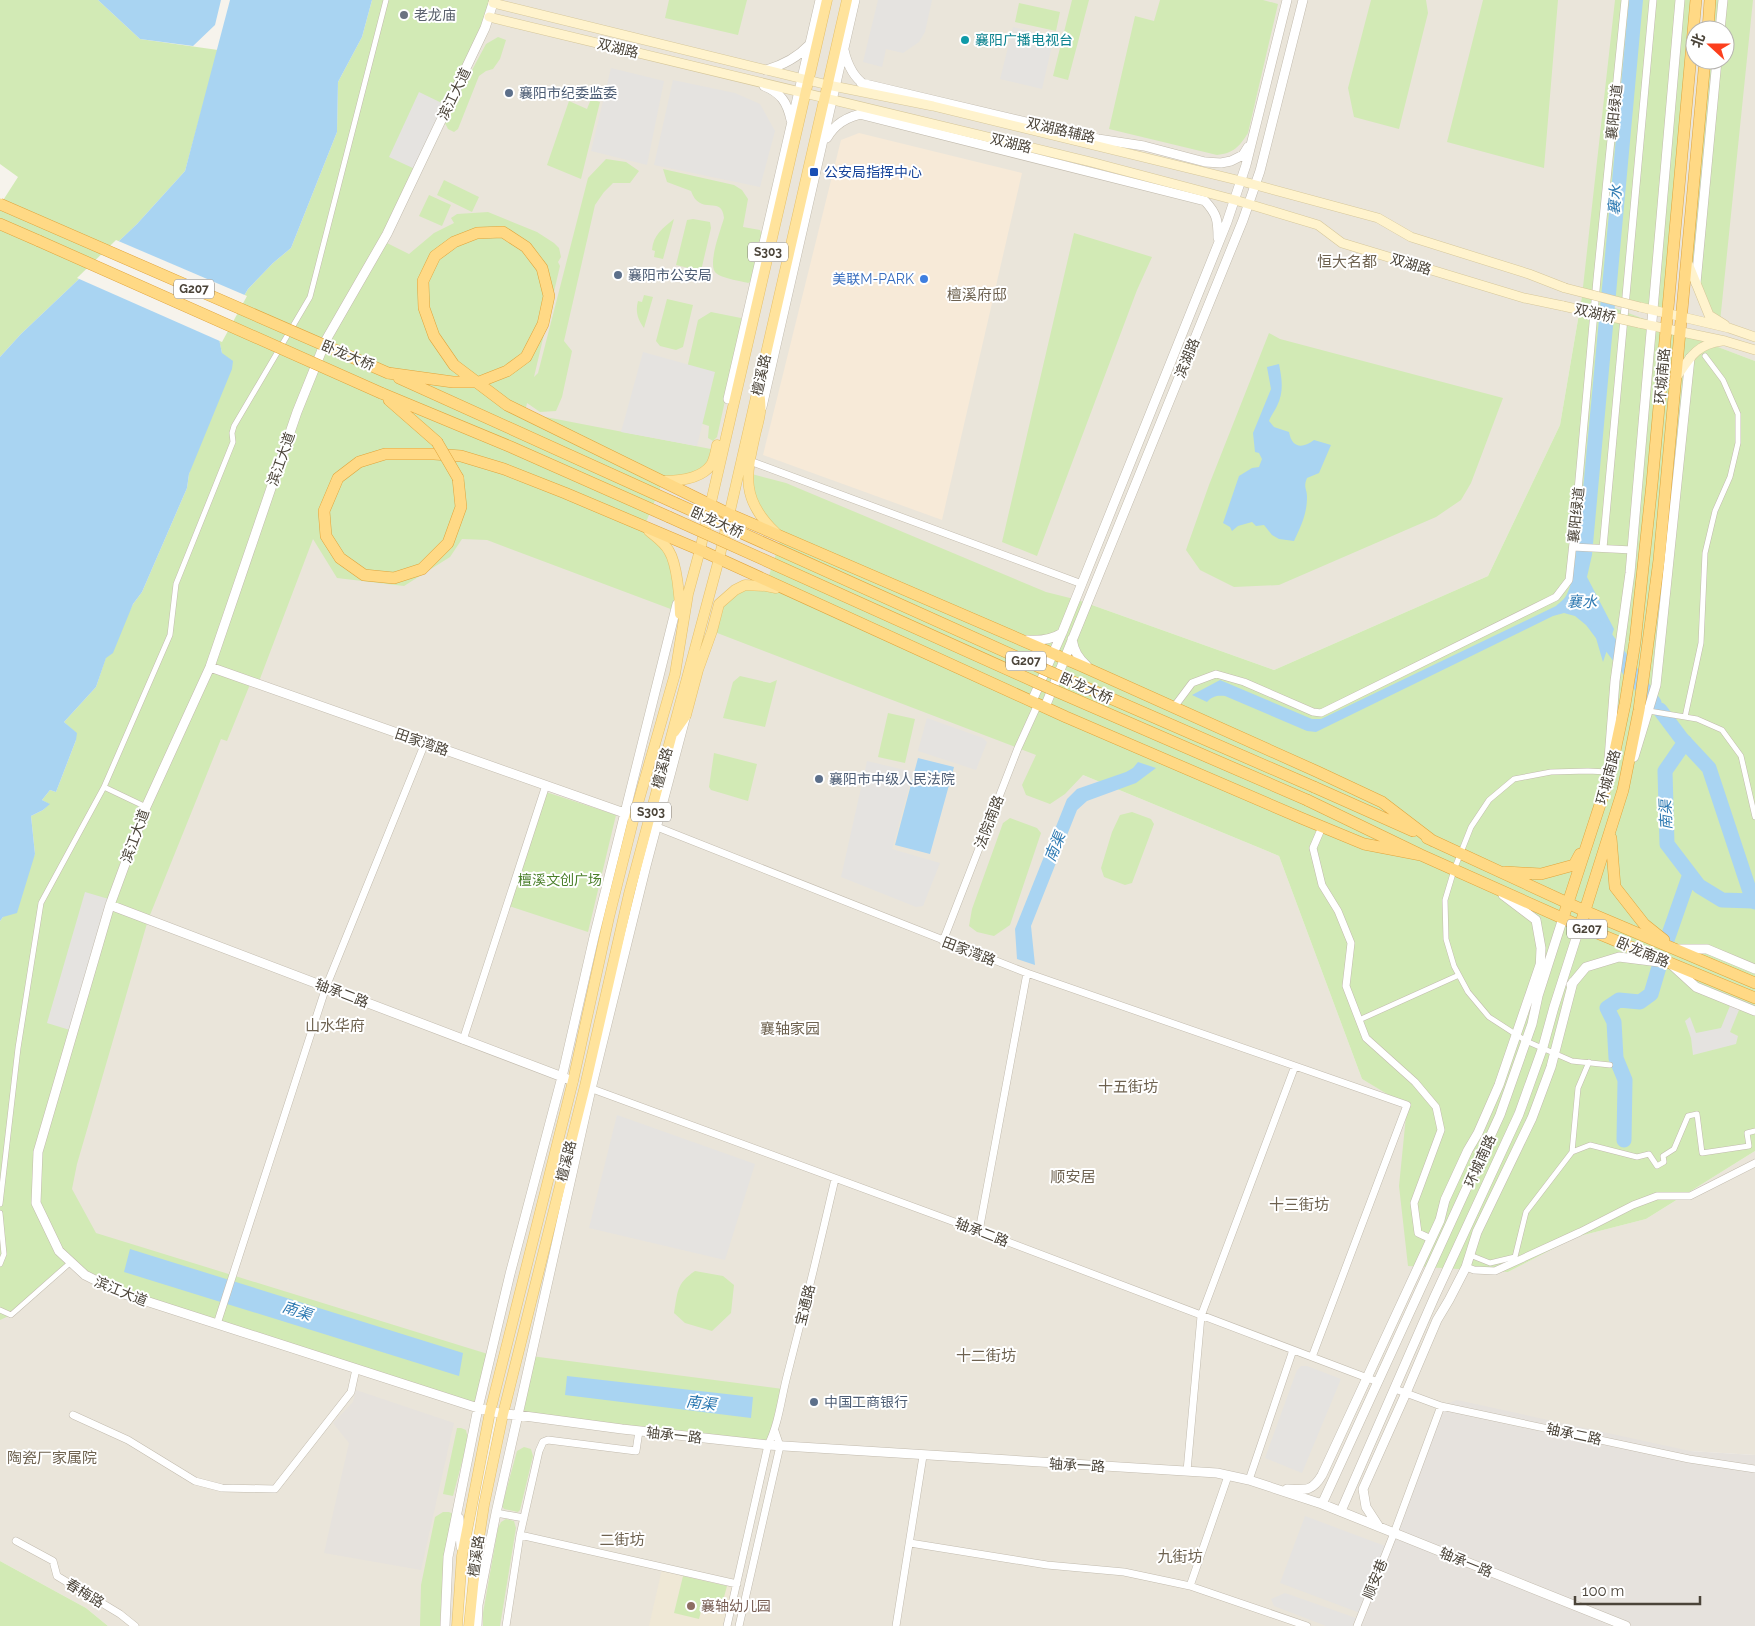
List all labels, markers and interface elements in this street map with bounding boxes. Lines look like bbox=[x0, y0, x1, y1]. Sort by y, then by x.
place label: 老龙庙 bbox=[414, 7, 456, 23]
marker: 老龙庙 bbox=[398, 9, 410, 21]
north arrow bbox=[1685, 20, 1735, 70]
text: 北 bbox=[1688, 31, 1708, 50]
place label: 襄阳广播电视台 bbox=[975, 32, 1073, 48]
marker: 襄阳广播电视台 bbox=[959, 34, 971, 46]
street label: 双湖路 bbox=[596, 35, 640, 61]
street label: 滨江大道 bbox=[435, 65, 473, 123]
street label: 襄阳绿道 bbox=[1603, 83, 1625, 141]
place label: 襄阳市纪委监委 bbox=[519, 85, 617, 101]
marker: 襄阳市纪委监委 bbox=[503, 87, 515, 99]
street label: 双湖路辅路 bbox=[1025, 114, 1097, 146]
street label: 双湖路 bbox=[989, 130, 1033, 156]
place label: 公安局指挥中心 bbox=[824, 164, 922, 180]
marker: 公安局指挥中心 bbox=[808, 166, 820, 178]
water label: 襄水 bbox=[1605, 183, 1625, 216]
road number: S303 bbox=[748, 242, 788, 262]
street label: 双湖路 bbox=[1389, 250, 1433, 278]
district label: 恒大名都 bbox=[1317, 253, 1377, 271]
place label: 襄阳市公安局 bbox=[628, 267, 712, 283]
marker: 襄阳市公安局 bbox=[612, 269, 624, 281]
place label: 美联M-PARK bbox=[832, 271, 914, 287]
marker: 美联M-PARK bbox=[918, 273, 930, 285]
road number: G207 bbox=[174, 280, 214, 298]
district label: 檀溪府邸 bbox=[947, 286, 1007, 304]
street label: 双湖桥 bbox=[1573, 300, 1617, 326]
street label: 滨湖路 bbox=[1172, 336, 1202, 380]
street label: 卧龙大桥 bbox=[319, 337, 377, 373]
street label: 环城南路 bbox=[1652, 347, 1672, 405]
street label: 檀溪路 bbox=[748, 353, 774, 397]
street label: 滨江大道 bbox=[264, 430, 298, 488]
street label: 襄阳绿道 bbox=[1565, 486, 1587, 544]
street label: 卧龙大桥 bbox=[688, 503, 746, 541]
water label: 襄水 bbox=[1567, 593, 1598, 611]
road number: G207 bbox=[1006, 651, 1046, 670]
street label: 卧龙大桥 bbox=[1057, 669, 1115, 707]
street label: 田家湾路 bbox=[393, 725, 451, 759]
street label: 檀溪路 bbox=[649, 746, 675, 790]
street label: 环城南路 bbox=[1593, 748, 1623, 806]
place label: 襄阳市中级人民法院 bbox=[829, 771, 955, 787]
marker: 襄阳市中级人民法院 bbox=[813, 773, 825, 785]
street label: 法院南路 bbox=[971, 793, 1007, 851]
water label: 南渠 bbox=[1656, 798, 1676, 830]
road number: S303 bbox=[631, 802, 671, 822]
street label: 滨江大道 bbox=[118, 807, 152, 865]
water label: 南渠 bbox=[1041, 828, 1070, 864]
park label: 檀溪文创广场 bbox=[518, 872, 602, 888]
road number: G207 bbox=[1567, 920, 1607, 939]
street label: 田家湾路 bbox=[940, 933, 998, 969]
street label: 卧龙南路 bbox=[1614, 934, 1672, 970]
street label: 轴承二路 bbox=[313, 975, 371, 1011]
district label: 山水华府 bbox=[305, 1017, 365, 1035]
district label: 襄轴家园 bbox=[760, 1020, 820, 1038]
district label: 十五街坊 bbox=[1098, 1078, 1158, 1096]
street label: 环城南路 bbox=[1461, 1132, 1499, 1190]
street label: 檀溪路 bbox=[553, 1139, 579, 1183]
district label: 顺安居 bbox=[1050, 1168, 1096, 1186]
district label: 十三街坊 bbox=[1269, 1196, 1329, 1214]
street label: 轴承二路 bbox=[953, 1214, 1011, 1250]
street label: 滨江大道 bbox=[92, 1273, 150, 1309]
street label: 宝通路 bbox=[792, 1283, 818, 1327]
water label: 南渠 bbox=[280, 1298, 316, 1325]
district label: 十二街坊 bbox=[956, 1347, 1016, 1365]
water label: 南渠 bbox=[685, 1392, 719, 1414]
place label: 中国工商银行 bbox=[824, 1394, 908, 1410]
marker: 中国工商银行 bbox=[808, 1396, 820, 1408]
street label: 轴承二路 bbox=[1545, 1420, 1603, 1448]
street label: 轴承一路 bbox=[645, 1424, 703, 1446]
district label: 陶瓷厂家属院 bbox=[7, 1449, 97, 1467]
street label: 轴承一路 bbox=[1049, 1456, 1105, 1474]
district label: 二街坊 bbox=[599, 1531, 645, 1549]
street label: 檀溪路 bbox=[465, 1534, 487, 1578]
street label: 轴承一路 bbox=[1437, 1544, 1495, 1580]
district label: 九街坊 bbox=[1157, 1548, 1203, 1566]
street label: 顺安巷 bbox=[1360, 1557, 1390, 1601]
scale bar bbox=[1575, 1574, 1700, 1606]
street label: 春梅路 bbox=[63, 1575, 107, 1611]
text: 100 m bbox=[1582, 1582, 1624, 1600]
place label: 襄轴幼儿园 bbox=[701, 1598, 771, 1614]
marker: 襄轴幼儿园 bbox=[685, 1600, 697, 1612]

